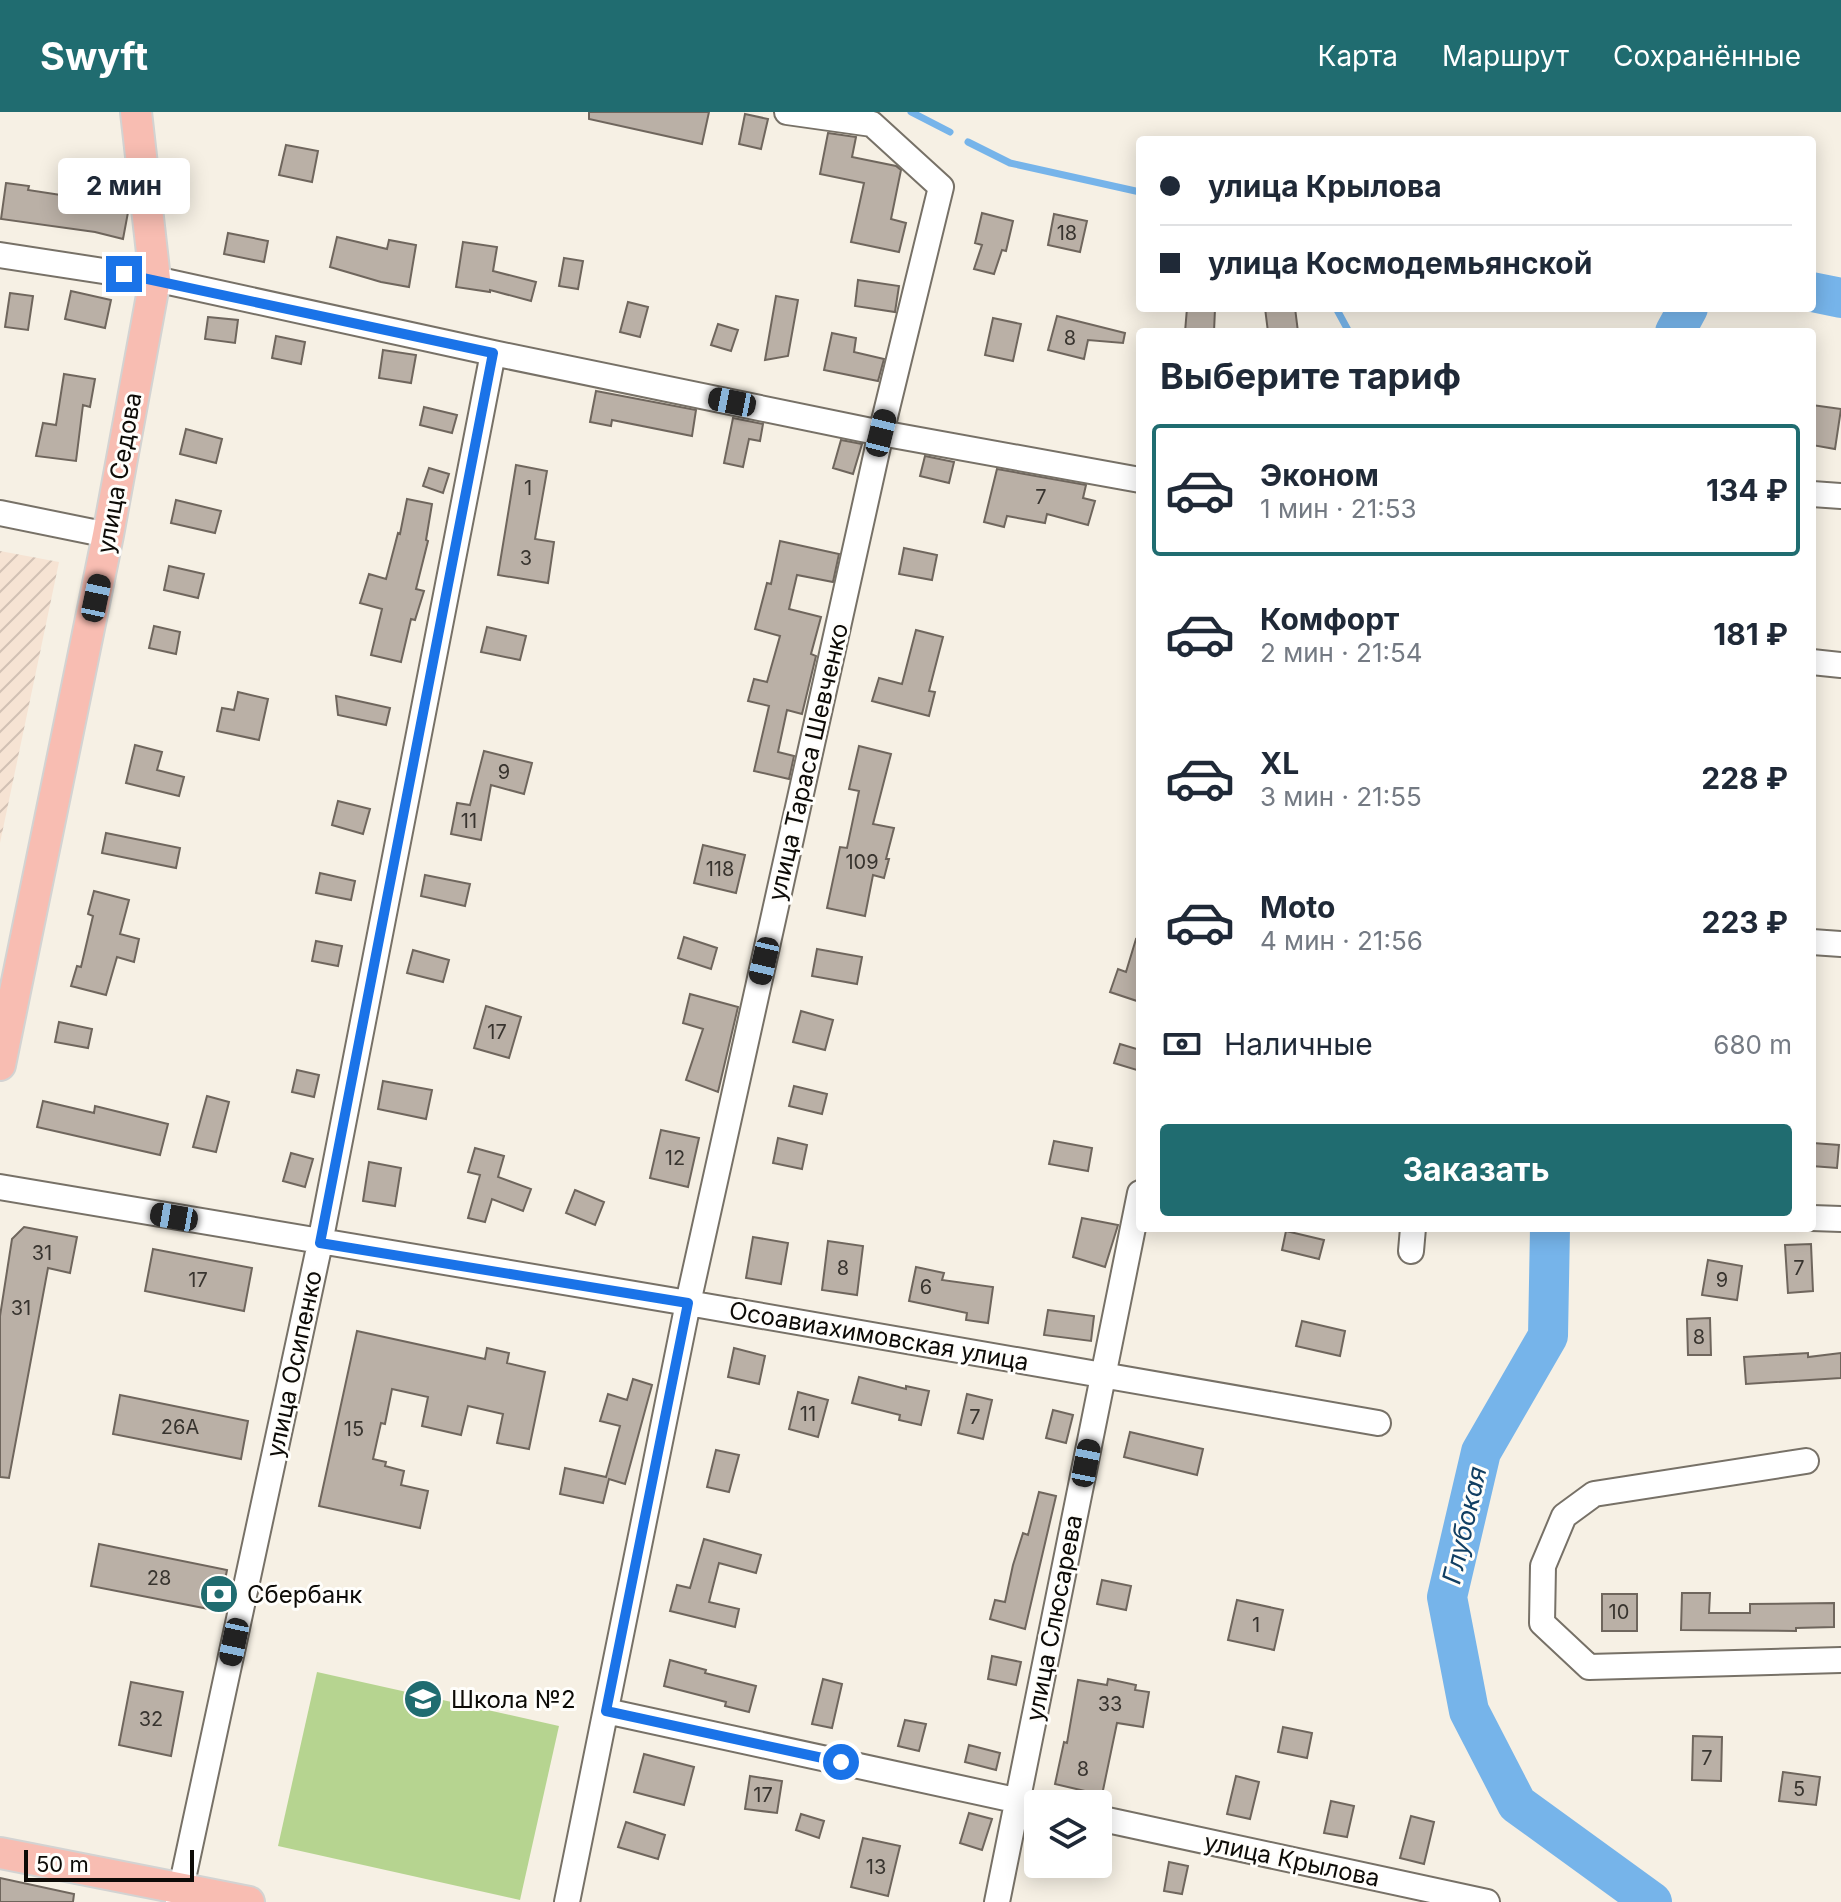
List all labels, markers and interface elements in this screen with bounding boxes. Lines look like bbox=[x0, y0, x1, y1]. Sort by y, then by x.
text: Swyft bbox=[40, 33, 148, 79]
text: Карта bbox=[1318, 39, 1398, 73]
text: Маршрут bbox=[1442, 39, 1569, 73]
text: Сохранённые bbox=[1613, 39, 1801, 73]
callout: 2 мин bbox=[58, 158, 190, 214]
text: улица Крылова bbox=[1208, 168, 1442, 204]
text: 2 мин bbox=[86, 170, 162, 201]
house number: 18 bbox=[1057, 221, 1077, 245]
text: улица Космодемьянской bbox=[1208, 245, 1592, 281]
route end bbox=[106, 256, 142, 292]
house number: 8 bbox=[1064, 326, 1076, 350]
text: Выберите тариф bbox=[1160, 354, 1461, 398]
car bbox=[706, 386, 758, 418]
street label: улица Седова bbox=[91, 390, 147, 556]
car bbox=[864, 407, 898, 459]
icon: car bbox=[1164, 454, 1236, 526]
text: Эконом bbox=[1260, 457, 1379, 493]
text: 134 ₽ bbox=[1706, 472, 1788, 508]
house number: 1 bbox=[524, 476, 532, 500]
house number: 7 bbox=[1035, 485, 1047, 509]
text: 1 мин · 21:53 bbox=[1260, 493, 1417, 524]
house number: 3 bbox=[520, 546, 532, 570]
car bbox=[79, 572, 113, 624]
icon: car bbox=[1164, 598, 1236, 670]
text: Комфорт bbox=[1260, 601, 1399, 637]
text: 181 ₽ bbox=[1713, 616, 1788, 652]
street label: улица Тараса Шевченко bbox=[762, 620, 854, 904]
text: 2 мин · 21:54 bbox=[1260, 637, 1423, 668]
icon: car bbox=[1164, 742, 1236, 814]
text: XL bbox=[1260, 745, 1299, 781]
house number: 9 bbox=[498, 760, 510, 784]
text: 228 ₽ bbox=[1701, 760, 1788, 796]
text: 3 мин · 21:55 bbox=[1260, 781, 1422, 812]
house number: 11 bbox=[461, 809, 477, 833]
house number: 109 bbox=[845, 850, 879, 874]
house number: 118 bbox=[706, 857, 734, 881]
icon: car bbox=[1164, 886, 1236, 958]
text: Moto bbox=[1260, 889, 1335, 925]
text: 223 ₽ bbox=[1701, 904, 1788, 940]
text: 4 мин · 21:56 bbox=[1260, 925, 1423, 956]
car bbox=[747, 935, 781, 987]
house number: 17 bbox=[487, 1020, 507, 1044]
icon: cash bbox=[1160, 1022, 1204, 1066]
text: Наличные bbox=[1224, 1026, 1373, 1062]
text: 680 m bbox=[1713, 1029, 1792, 1060]
button: Заказать bbox=[1160, 1124, 1792, 1216]
house number: 12 bbox=[665, 1146, 685, 1170]
car bbox=[148, 1201, 200, 1233]
house number: 31 bbox=[32, 1241, 52, 1265]
house number: 8 bbox=[837, 1256, 849, 1280]
house number: 7 bbox=[1793, 1256, 1805, 1280]
house number: 17 bbox=[188, 1268, 208, 1292]
street label: улица Осипенко bbox=[260, 1268, 328, 1460]
house number: 9 bbox=[1716, 1268, 1728, 1292]
house number: 6 bbox=[920, 1275, 932, 1299]
street label: Осоавиахимовская улица bbox=[727, 1295, 1031, 1377]
house number: 31 bbox=[11, 1296, 31, 1320]
house number: 8 bbox=[1693, 1325, 1705, 1349]
house number: 11 bbox=[800, 1402, 816, 1426]
house number: 7 bbox=[969, 1405, 981, 1429]
house number: 26А bbox=[161, 1415, 199, 1439]
house number: 15 bbox=[344, 1417, 364, 1441]
car bbox=[1070, 1437, 1102, 1489]
water label: Глубокая bbox=[1435, 1463, 1493, 1587]
street label: улица Слюсарева bbox=[1020, 1512, 1088, 1724]
house number: 28 bbox=[147, 1566, 171, 1590]
bank icon: Сбербанк bbox=[198, 1573, 240, 1615]
place label: Сбербанк bbox=[247, 1580, 362, 1609]
house number: 10 bbox=[1609, 1600, 1629, 1624]
house number: 1 bbox=[1252, 1613, 1260, 1637]
car bbox=[217, 1616, 251, 1668]
school or university icon: Школа №2 bbox=[402, 1678, 444, 1720]
place label: Школа №2 bbox=[451, 1685, 576, 1714]
house number: 33 bbox=[1098, 1692, 1122, 1716]
house number: 32 bbox=[139, 1707, 163, 1731]
route start bbox=[823, 1744, 859, 1780]
house number: 7 bbox=[1701, 1746, 1713, 1770]
house number: 8 bbox=[1077, 1757, 1089, 1781]
house number: 5 bbox=[1793, 1777, 1805, 1801]
house number: 17 bbox=[753, 1783, 773, 1807]
map controls bbox=[1024, 1790, 1112, 1878]
button: layers bbox=[1024, 1790, 1112, 1878]
street label: улица Крылова bbox=[1202, 1827, 1382, 1893]
scale bar bbox=[24, 1846, 194, 1882]
text: 50 m bbox=[36, 1851, 89, 1877]
house number: 13 bbox=[866, 1855, 886, 1879]

